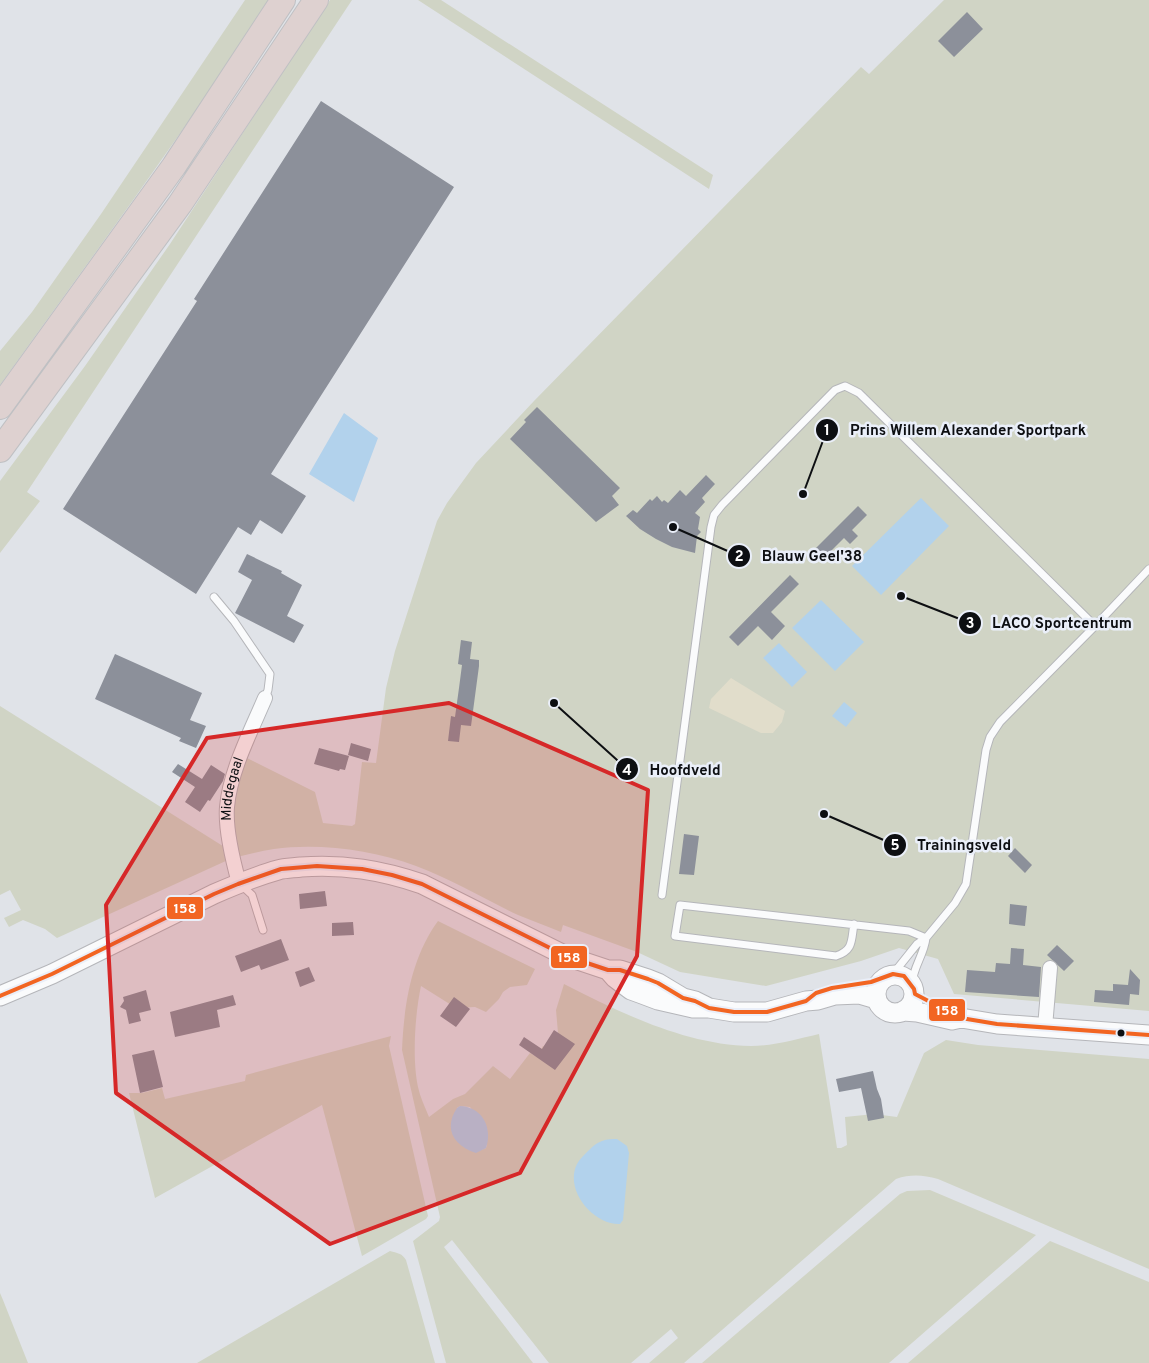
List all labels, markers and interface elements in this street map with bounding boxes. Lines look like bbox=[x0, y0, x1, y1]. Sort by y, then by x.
callout: Prins Willem Alexander Sportpark bbox=[815, 415, 1097, 445]
text: 1 bbox=[824, 422, 830, 441]
text: Prins Willem Alexander Sportpark bbox=[850, 422, 1086, 441]
callout: Blauw Geel'38 bbox=[726, 541, 872, 571]
text: 2 bbox=[734, 548, 744, 567]
text: Blauw Geel'38 bbox=[762, 548, 862, 567]
callout: LACO Sportcentrum bbox=[957, 608, 1142, 638]
text: 3 bbox=[966, 615, 975, 634]
text: LACO Sportcentrum bbox=[992, 615, 1132, 634]
callout: Hoofdveld bbox=[614, 754, 731, 784]
street label: Middegaal bbox=[218, 755, 247, 821]
text: 4 bbox=[622, 762, 632, 781]
text: Hoofdveld bbox=[649, 762, 721, 781]
callout: Trainingsveld bbox=[882, 830, 1021, 860]
text: 5 bbox=[890, 837, 900, 856]
text: Trainingsveld bbox=[917, 837, 1011, 856]
line badge: 158 bbox=[166, 896, 204, 920]
text: 158 bbox=[174, 901, 196, 918]
line badge: 158 bbox=[550, 945, 588, 969]
text: 158 bbox=[558, 950, 580, 967]
line badge: 158 bbox=[928, 998, 966, 1022]
text: 158 bbox=[936, 1003, 958, 1020]
unlabelled marker bbox=[1116, 1028, 1126, 1038]

